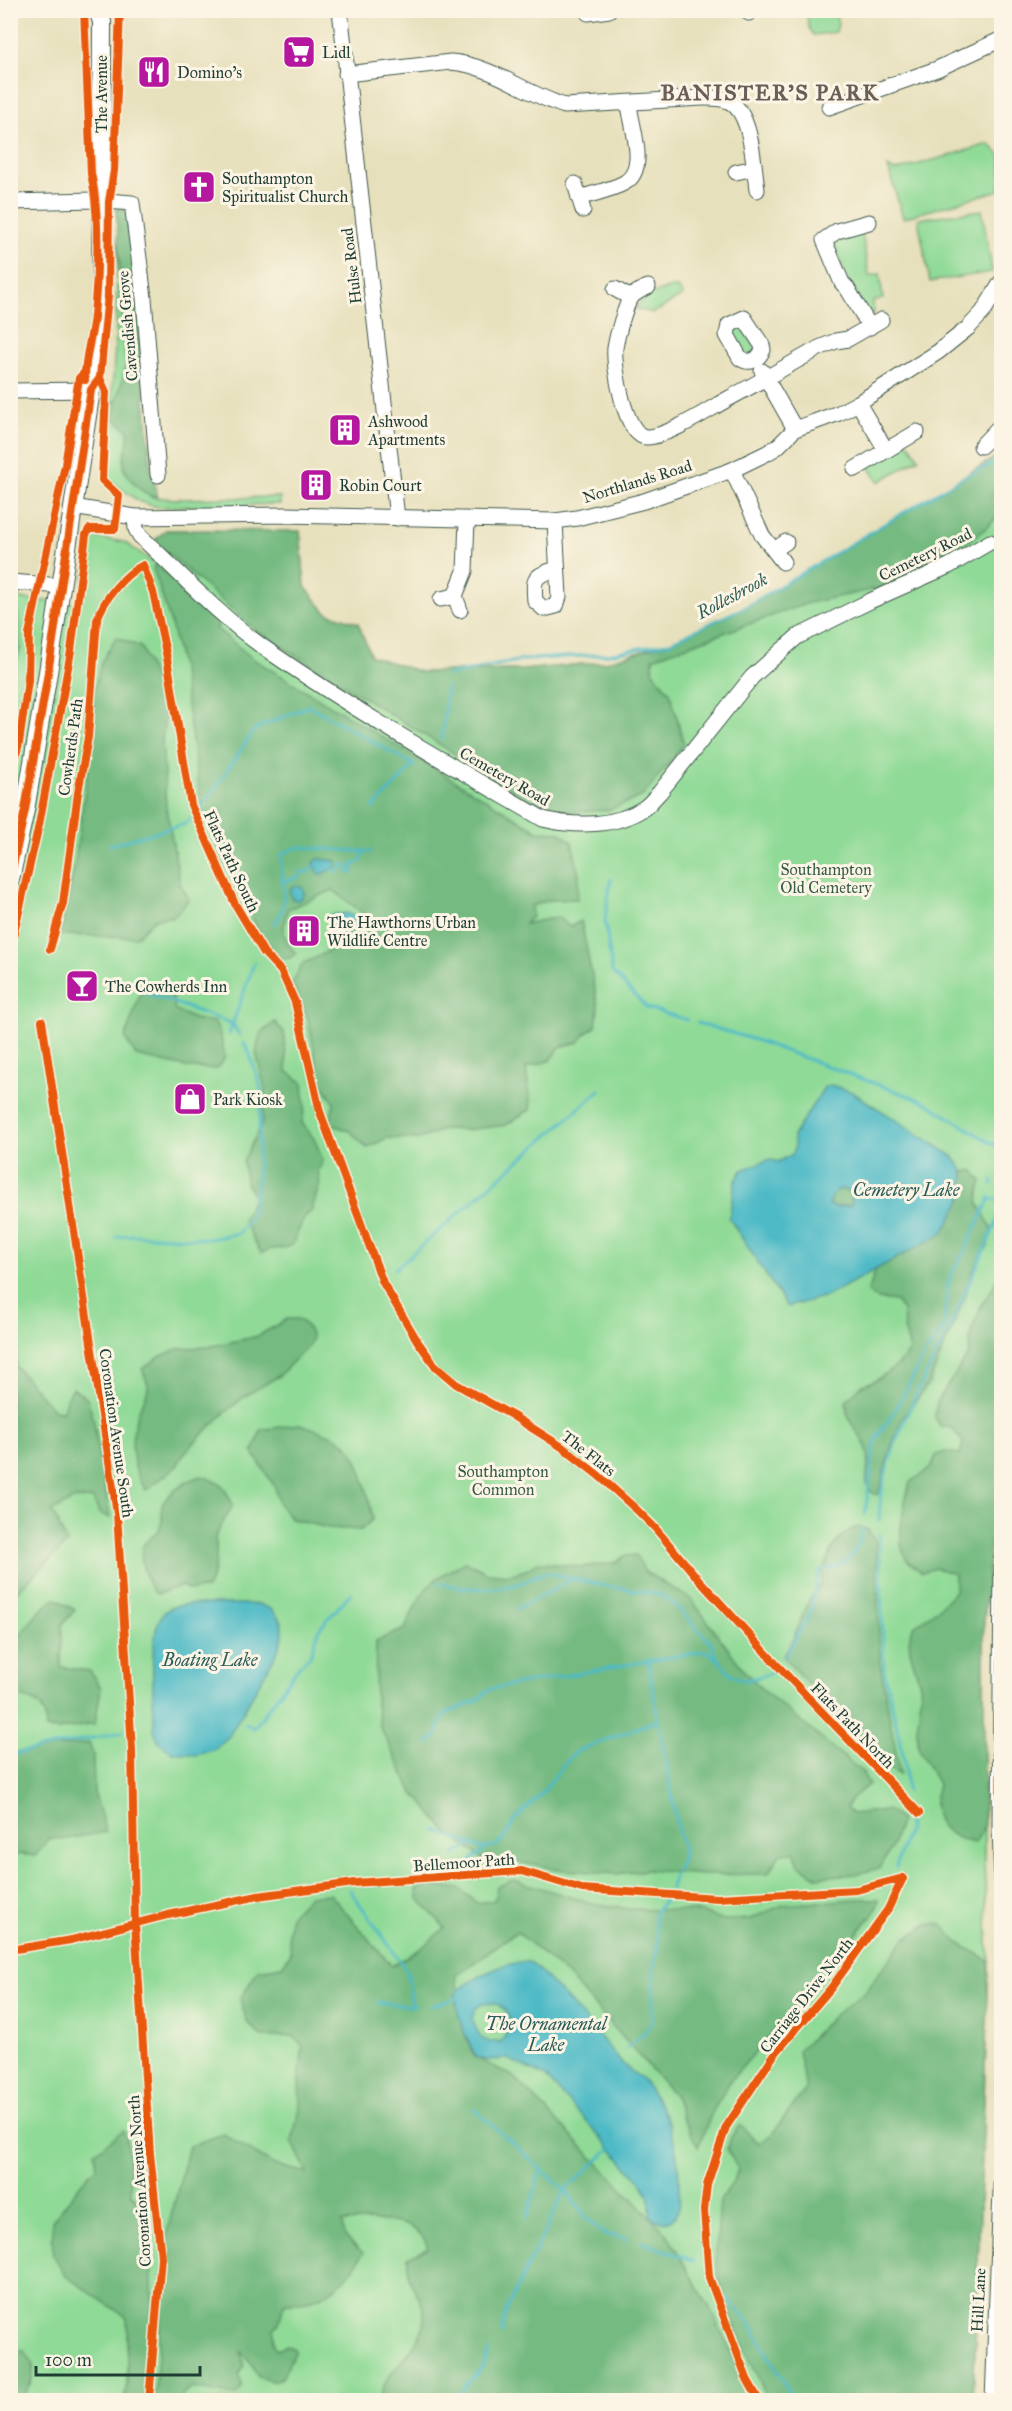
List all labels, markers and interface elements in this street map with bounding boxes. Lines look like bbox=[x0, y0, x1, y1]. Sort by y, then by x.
supermarket icon: Lidl bbox=[281, 34, 317, 70]
place label: Lidl bbox=[322, 43, 351, 62]
restaurant icon: Domino's bbox=[136, 54, 172, 90]
street label: The Avenue bbox=[92, 55, 111, 133]
place label: Domino's bbox=[177, 63, 242, 82]
district label: BANISTER'S PARK bbox=[661, 79, 880, 106]
church icon: Southampton Spiritualist Church bbox=[181, 169, 217, 205]
place label: Southampton Spiritualist Church bbox=[222, 169, 348, 206]
street label: Hulse Road bbox=[337, 227, 366, 305]
street label: Cavendish Grove bbox=[113, 270, 142, 382]
building icon: Ashwood Apartments bbox=[327, 412, 363, 448]
place label: Ashwood Apartments bbox=[367, 412, 446, 449]
street label: Northlands Road bbox=[580, 456, 694, 507]
building icon: Robin Court bbox=[298, 467, 334, 503]
place label: Robin Court bbox=[339, 476, 422, 495]
street label: Cemetery Road bbox=[876, 524, 975, 585]
water label: Rollesbrook bbox=[692, 568, 771, 624]
street label: Cowherds Path bbox=[54, 697, 87, 797]
street label: Cemetery Road bbox=[456, 743, 553, 810]
street label: Flats Path South bbox=[200, 807, 264, 915]
park label: Southampton Old Cemetery bbox=[780, 860, 872, 897]
building icon: The Hawthorns Urban Wildlife Centre bbox=[286, 913, 322, 949]
place label: The Hawthorns Urban Wildlife Centre bbox=[327, 913, 476, 950]
bar icon: The Cowherds Inn bbox=[64, 968, 100, 1004]
place label: The Cowherds Inn bbox=[105, 977, 228, 996]
shop icon: Park Kiosk bbox=[172, 1081, 208, 1117]
place label: Park Kiosk bbox=[213, 1090, 283, 1109]
water label: Cemetery Lake bbox=[853, 1179, 961, 1201]
street label: Coronation Avenue South bbox=[95, 1347, 138, 1519]
street label: The Flats bbox=[558, 1427, 619, 1480]
park label: Southampton Common bbox=[457, 1462, 549, 1499]
water label: Boating Lake bbox=[162, 1649, 259, 1671]
street label: Flats Path North bbox=[807, 1678, 898, 1772]
street label: Bellemoor Path bbox=[413, 1849, 516, 1876]
street label: Carriage Drive North bbox=[756, 1934, 858, 2057]
water label: The Ornamental Lake bbox=[485, 2013, 609, 2056]
street label: Coronation Avenue North bbox=[124, 2094, 155, 2268]
street label: Hill Lane bbox=[967, 2267, 990, 2333]
scale bar bbox=[36, 2339, 200, 2377]
text: 100 m bbox=[45, 2349, 92, 2371]

